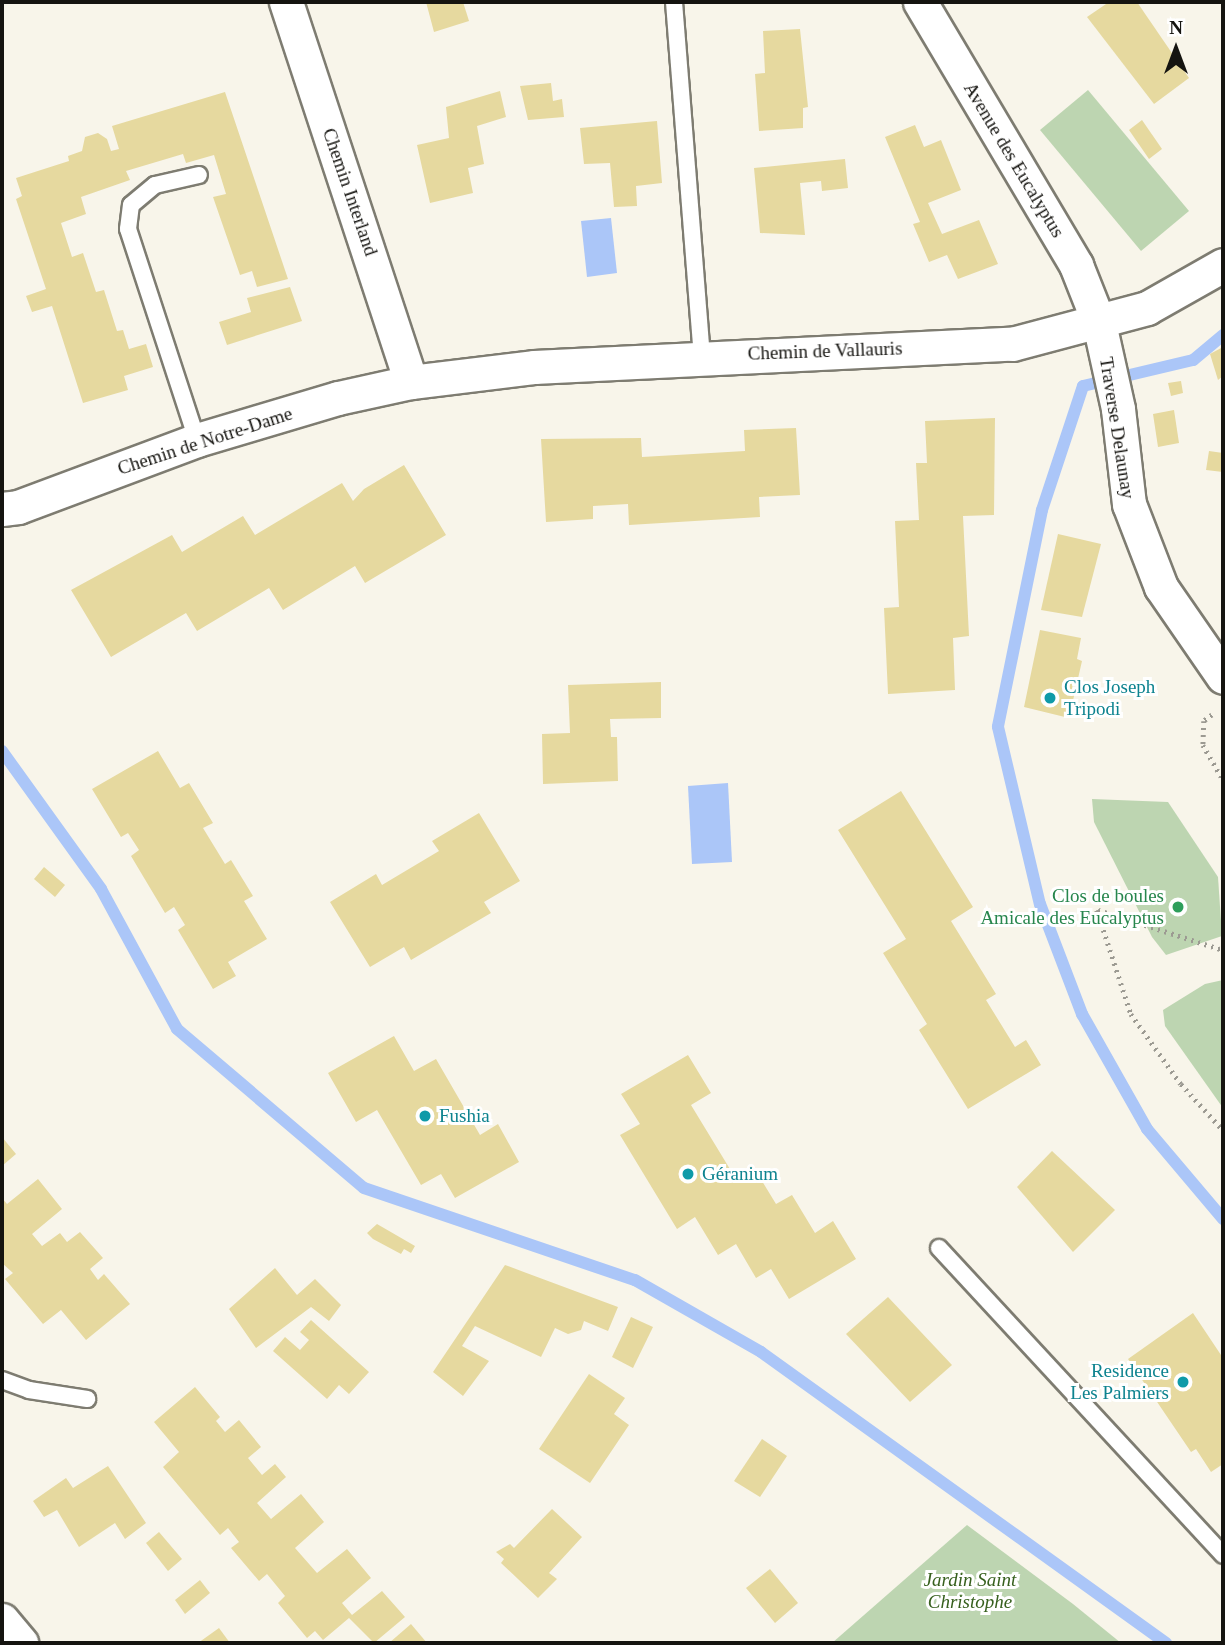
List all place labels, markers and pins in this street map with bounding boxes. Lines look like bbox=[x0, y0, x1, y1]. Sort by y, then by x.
place label: Clos Joseph Tripodi bbox=[1064, 676, 1155, 720]
marker: Clos Joseph Tripodi bbox=[1042, 690, 1058, 706]
place label: Clos de boules Amicale des Eucalyptus bbox=[980, 885, 1164, 929]
marker: Clos de boules Amicale des Eucalyptus bbox=[1170, 899, 1186, 915]
place label: Fushia bbox=[439, 1105, 490, 1127]
marker: Fushia bbox=[417, 1108, 433, 1124]
place label: Géranium bbox=[702, 1163, 778, 1185]
marker: Géranium bbox=[680, 1166, 696, 1182]
place label: Residence Les Palmiers bbox=[1070, 1360, 1169, 1404]
marker: Residence Les Palmiers bbox=[1175, 1374, 1191, 1390]

